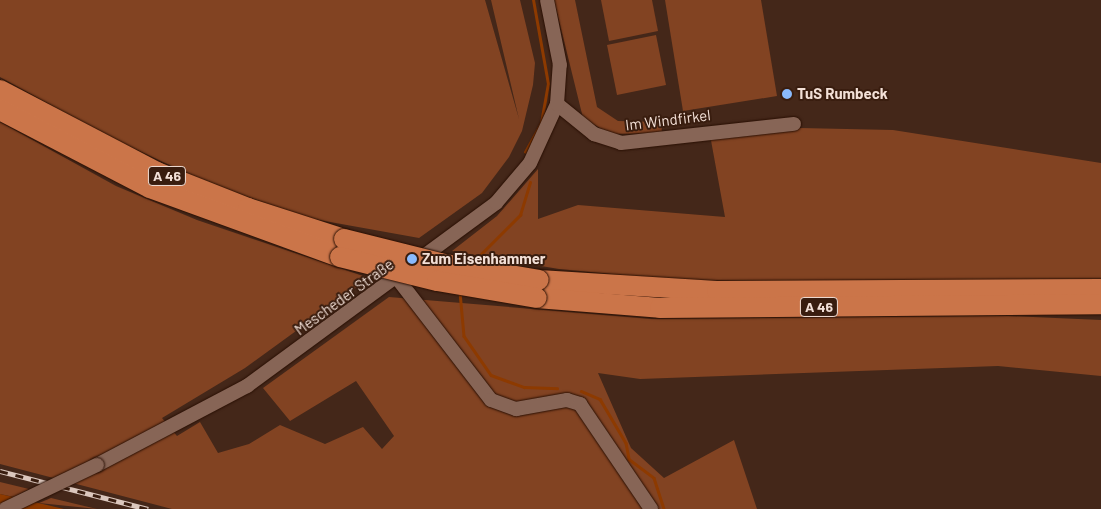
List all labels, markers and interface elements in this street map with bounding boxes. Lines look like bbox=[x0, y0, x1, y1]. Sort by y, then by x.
place label: TuS Rumbeck bbox=[797, 85, 888, 103]
marker: TuS Rumbeck bbox=[781, 88, 793, 100]
street label: Im Windfirkel bbox=[624, 106, 712, 134]
road number: A 46 bbox=[147, 165, 187, 188]
place label: Zum Eisenhammer bbox=[422, 250, 546, 268]
marker: Zum Eisenhammer bbox=[406, 253, 418, 265]
street label: Mescheder Straße bbox=[291, 255, 397, 339]
road number: A 46 bbox=[799, 296, 839, 318]

